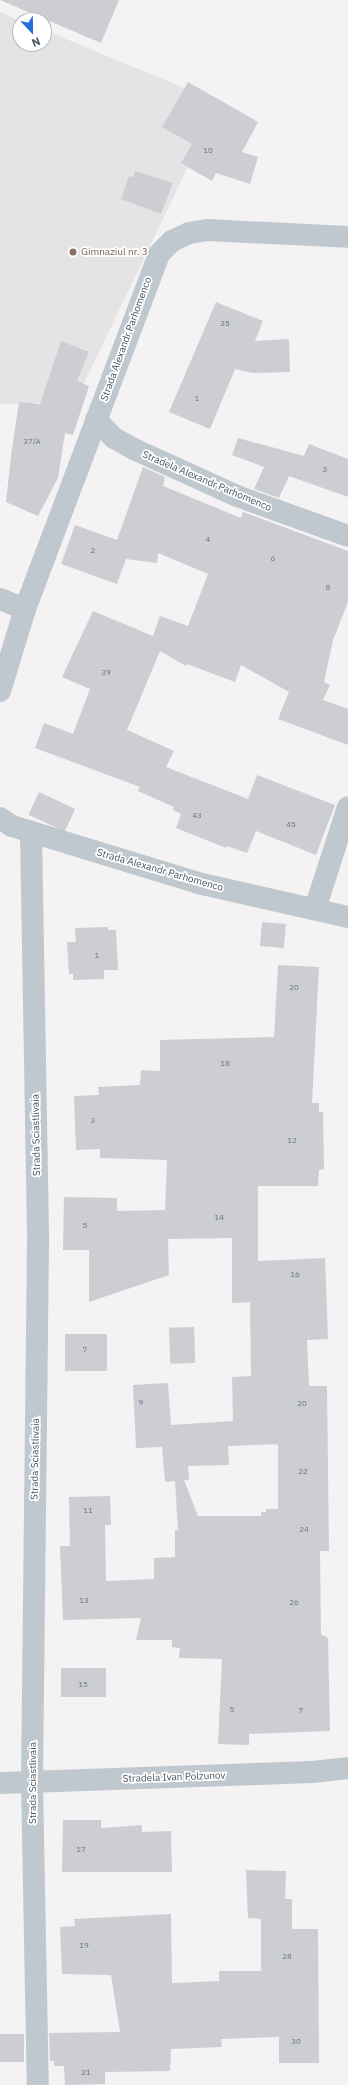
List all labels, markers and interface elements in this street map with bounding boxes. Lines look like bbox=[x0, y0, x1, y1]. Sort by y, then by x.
north arrow bbox=[12, 12, 52, 52]
text: N bbox=[30, 34, 42, 50]
house number: 10 bbox=[203, 146, 213, 156]
place label: Gimnaziul nr. 3 bbox=[81, 246, 148, 258]
marker: Gimnaziul nr. 3 bbox=[68, 247, 78, 257]
street label: Strada Alexandr Parhomenco bbox=[98, 275, 154, 403]
house number: 35 bbox=[220, 319, 230, 329]
house number: 1 bbox=[195, 394, 199, 404]
house number: 37/A bbox=[23, 437, 41, 447]
street label: Stradela Alexandr Parhomenco bbox=[141, 448, 273, 514]
house number: 3 bbox=[323, 465, 327, 475]
house number: 4 bbox=[206, 535, 210, 545]
house number: 2 bbox=[91, 546, 95, 556]
house number: 6 bbox=[271, 554, 275, 564]
house number: 8 bbox=[326, 583, 330, 593]
house number: 39 bbox=[101, 668, 111, 678]
house number: 43 bbox=[192, 811, 202, 821]
house number: 45 bbox=[286, 820, 296, 830]
street label: Strada Alexandr Parhomenco bbox=[95, 846, 225, 894]
house number: 1 bbox=[95, 951, 99, 961]
house number: 20 bbox=[289, 983, 299, 993]
house number: 18 bbox=[220, 1059, 230, 1069]
street label: Strada Sciastlivaia bbox=[29, 1094, 43, 1176]
house number: 3 bbox=[91, 1116, 95, 1126]
house number: 12 bbox=[287, 1136, 297, 1146]
house number: 14 bbox=[214, 1213, 224, 1223]
house number: 5 bbox=[83, 1221, 87, 1231]
house number: 16 bbox=[290, 1270, 300, 1280]
house number: 7 bbox=[83, 1345, 87, 1355]
house number: 9 bbox=[139, 1398, 143, 1408]
house number: 20 bbox=[297, 1399, 307, 1409]
street label: Strada Sciastlivaia bbox=[28, 1418, 42, 1500]
house number: 22 bbox=[298, 1467, 308, 1477]
house number: 11 bbox=[83, 1506, 93, 1516]
house number: 24 bbox=[299, 1525, 309, 1535]
house number: 13 bbox=[79, 1596, 89, 1606]
house number: 26 bbox=[289, 1598, 299, 1608]
house number: 15 bbox=[78, 1680, 88, 1690]
house number: 5 bbox=[230, 1705, 234, 1715]
house number: 7 bbox=[299, 1706, 303, 1716]
street label: Strada Sciastlivaia bbox=[27, 1742, 39, 1824]
street label: Stradela Ivan Polzunov bbox=[122, 1769, 226, 1785]
house number: 17 bbox=[76, 1845, 86, 1855]
house number: 19 bbox=[79, 1941, 89, 1951]
house number: 28 bbox=[282, 1952, 292, 1962]
house number: 30 bbox=[291, 2037, 301, 2047]
house number: 21 bbox=[81, 2068, 91, 2078]

